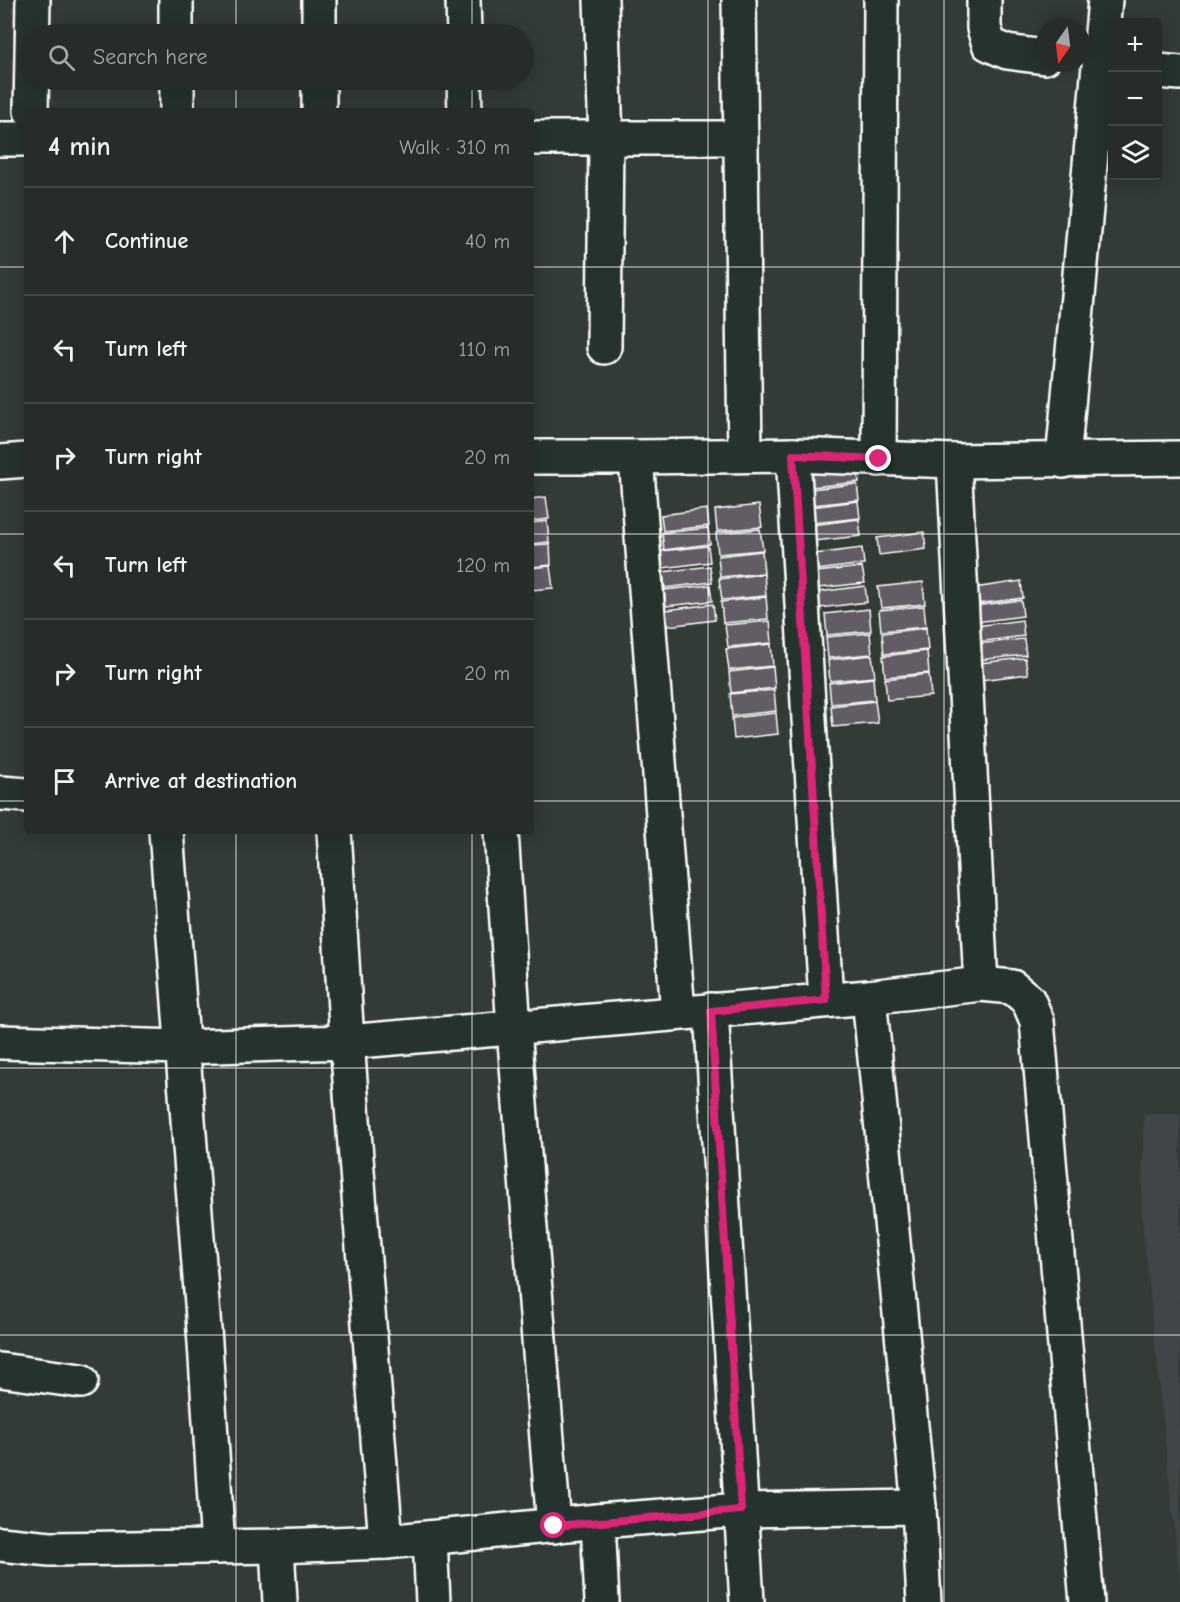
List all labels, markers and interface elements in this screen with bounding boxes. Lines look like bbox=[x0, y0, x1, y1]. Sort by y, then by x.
north arrow bbox=[1036, 18, 1090, 72]
map controls bbox=[1108, 18, 1162, 180]
button: + bbox=[1108, 18, 1162, 72]
search box bbox=[24, 24, 534, 90]
icon: search bbox=[45, 41, 78, 74]
text: Search here bbox=[93, 44, 208, 70]
button: − bbox=[1108, 72, 1162, 126]
button: layers bbox=[1108, 126, 1162, 180]
text: 4 min bbox=[48, 132, 111, 162]
text: Walk · 310 m bbox=[399, 136, 510, 159]
icon: ahead bbox=[48, 225, 81, 258]
text: Continue bbox=[105, 228, 188, 254]
text: 40 m bbox=[465, 230, 510, 253]
icon: left bbox=[48, 333, 81, 366]
text: Turn left bbox=[105, 336, 187, 362]
text: 110 m bbox=[459, 338, 510, 361]
icon: right bbox=[48, 441, 81, 474]
text: Turn right bbox=[105, 444, 202, 470]
route end bbox=[865, 445, 891, 471]
text: 20 m bbox=[464, 446, 510, 469]
icon: left bbox=[48, 549, 81, 582]
text: Turn left bbox=[105, 552, 187, 578]
text: 120 m bbox=[456, 554, 510, 577]
icon: right bbox=[48, 657, 81, 690]
text: Turn right bbox=[105, 660, 202, 686]
text: 20 m bbox=[464, 662, 510, 685]
icon: arrive bbox=[48, 765, 81, 798]
text: Arrive at destination bbox=[105, 768, 297, 794]
route start bbox=[540, 1512, 566, 1538]

